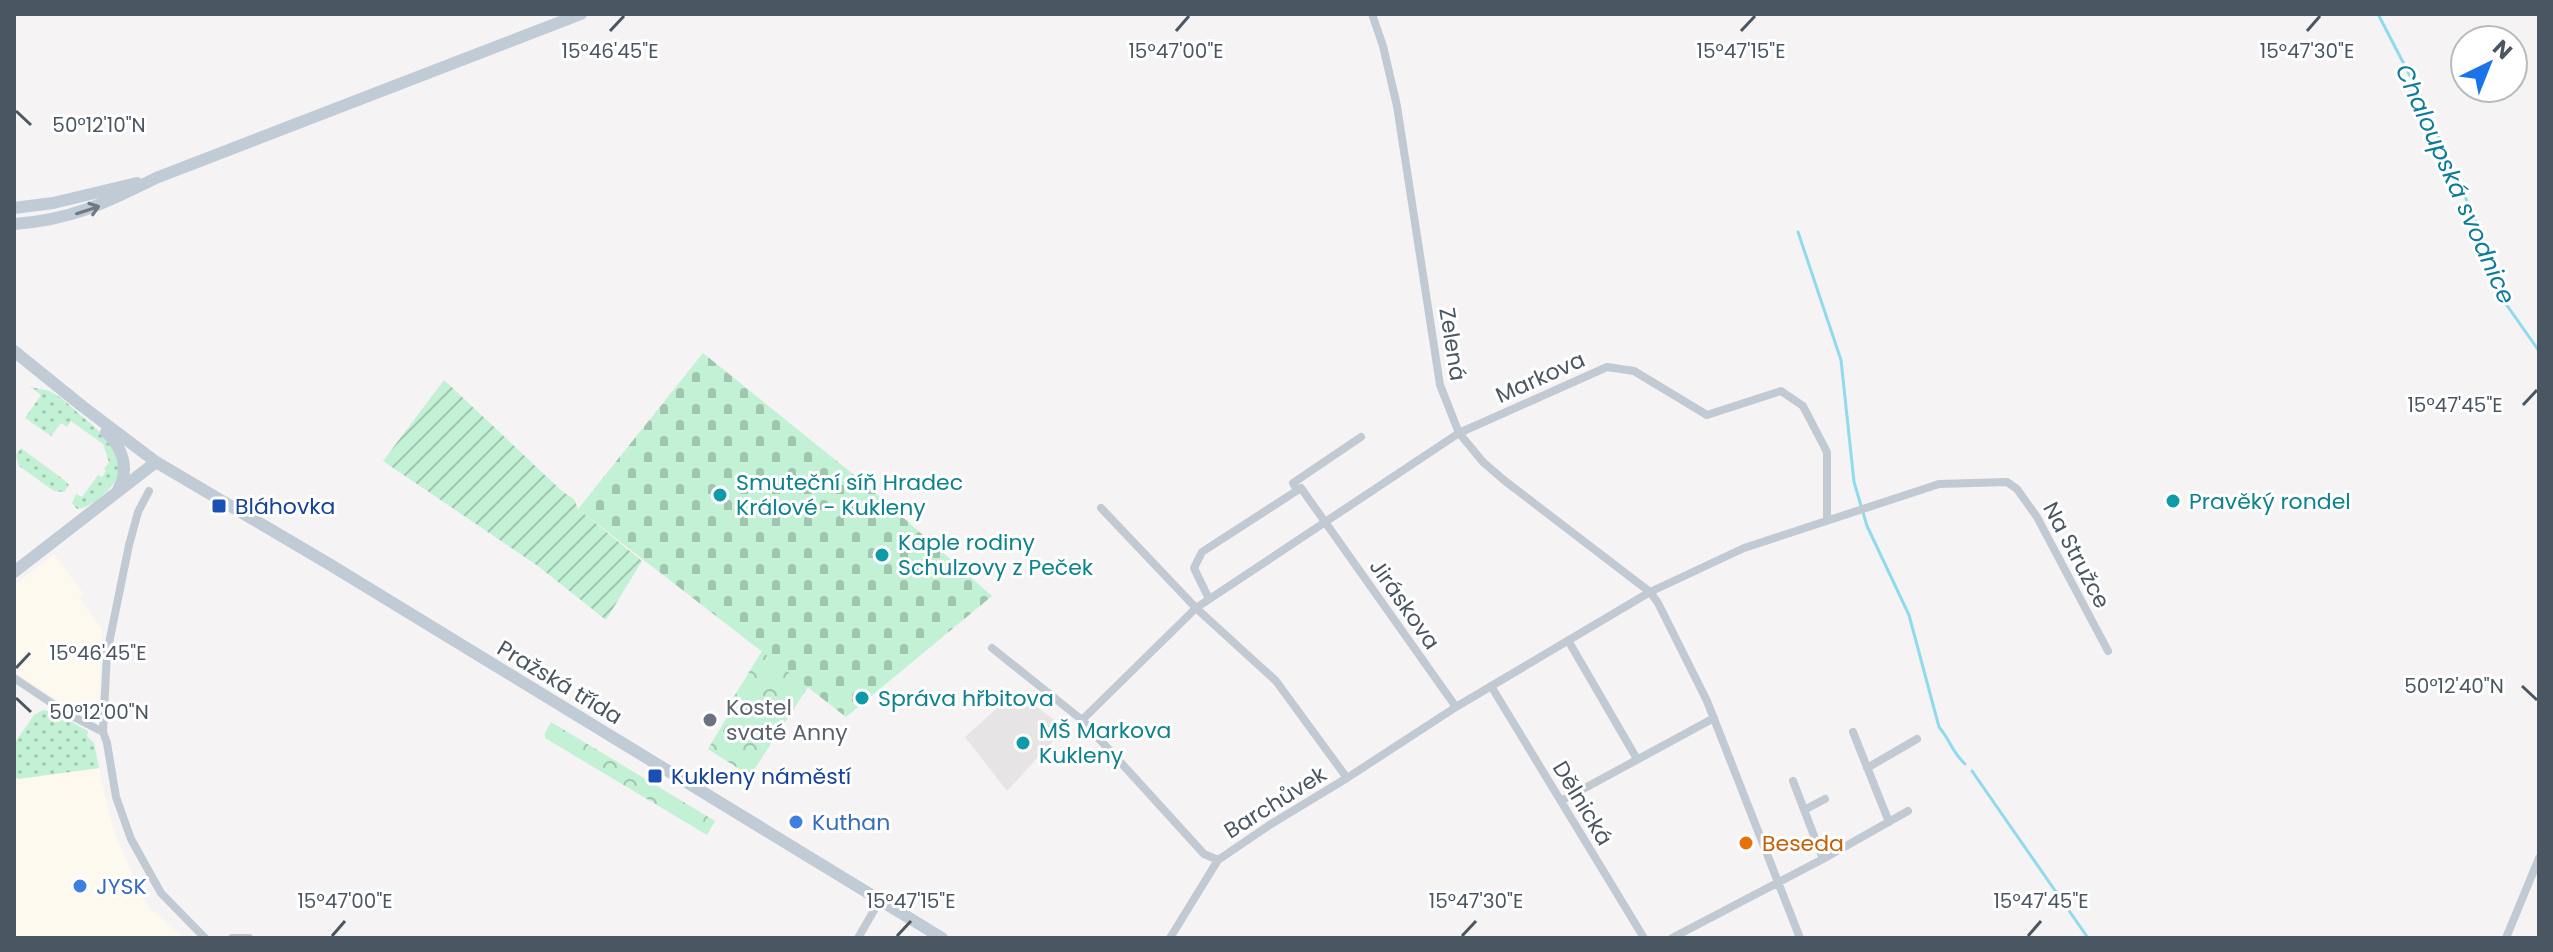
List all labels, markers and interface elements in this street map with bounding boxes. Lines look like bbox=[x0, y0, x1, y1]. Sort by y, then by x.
north arrow bbox=[2449, 24, 2529, 104]
text: N bbox=[2486, 33, 2519, 67]
text: 15°46'45"E bbox=[562, 37, 658, 65]
text: 15°47'00"E bbox=[1128, 37, 1224, 65]
text: 15°47'15"E bbox=[1697, 37, 1785, 65]
text: 15°47'30"E bbox=[2260, 37, 2354, 65]
water label: Chaloupská svodnice bbox=[2388, 59, 2523, 309]
text: 50°12'10"N bbox=[52, 111, 146, 139]
one-way arrow bbox=[74, 202, 100, 217]
street label: Zelená bbox=[1431, 305, 1474, 383]
street label: Markova bbox=[1491, 344, 1590, 411]
text: 15°47'45"E bbox=[2407, 391, 2503, 419]
place label: Smuteční síň Hradec Králové - Kukleny bbox=[736, 467, 963, 523]
marker: Smuteční síň Hradec Králové - Kukleny bbox=[711, 486, 729, 504]
place label: Pravěký rondel bbox=[2189, 486, 2351, 517]
place label: Bláhovka bbox=[235, 491, 335, 522]
marker: Pravěký rondel bbox=[2164, 492, 2182, 510]
marker: Bláhovka bbox=[210, 497, 228, 515]
street label: Na Stružce bbox=[2036, 497, 2118, 614]
place label: Kaple rodiny Schulzovy z Peček bbox=[898, 527, 1094, 583]
marker: Kaple rodiny Schulzovy z Peček bbox=[873, 546, 891, 564]
street label: Jiráskova bbox=[1362, 553, 1447, 656]
street label: Pražská třída bbox=[491, 633, 628, 732]
text: 15°46'45"E bbox=[50, 639, 146, 667]
text: 50°12'40"N bbox=[2404, 672, 2504, 700]
place label: Správa hřbitova bbox=[878, 683, 1054, 714]
marker: Správa hřbitova bbox=[853, 689, 871, 707]
place label: Kostel svaté Anny bbox=[726, 692, 848, 748]
text: 50°12'00"N bbox=[49, 698, 149, 726]
marker: Kostel svaté Anny bbox=[701, 711, 719, 729]
place label: MŠ Markova Kukleny bbox=[1039, 715, 1171, 771]
marker: MŠ Markova Kukleny bbox=[1014, 734, 1032, 752]
street label: Dělnická bbox=[1545, 755, 1620, 851]
street label: Barchůvek bbox=[1218, 758, 1333, 846]
place label: Kukleny náměstí bbox=[671, 761, 851, 792]
marker: Kukleny náměstí bbox=[646, 767, 664, 785]
place label: Kuthan bbox=[812, 807, 890, 838]
marker: Kuthan bbox=[787, 813, 805, 831]
place label: Beseda bbox=[1762, 828, 1844, 859]
marker: Beseda bbox=[1737, 834, 1755, 852]
place label: JYSK bbox=[96, 871, 147, 902]
marker: JYSK bbox=[71, 877, 89, 895]
text: 15°47'00"E bbox=[297, 887, 393, 915]
text: 15°47'15"E bbox=[867, 887, 955, 915]
text: 15°47'30"E bbox=[1429, 887, 1523, 915]
text: 15°47'45"E bbox=[1993, 887, 2089, 915]

